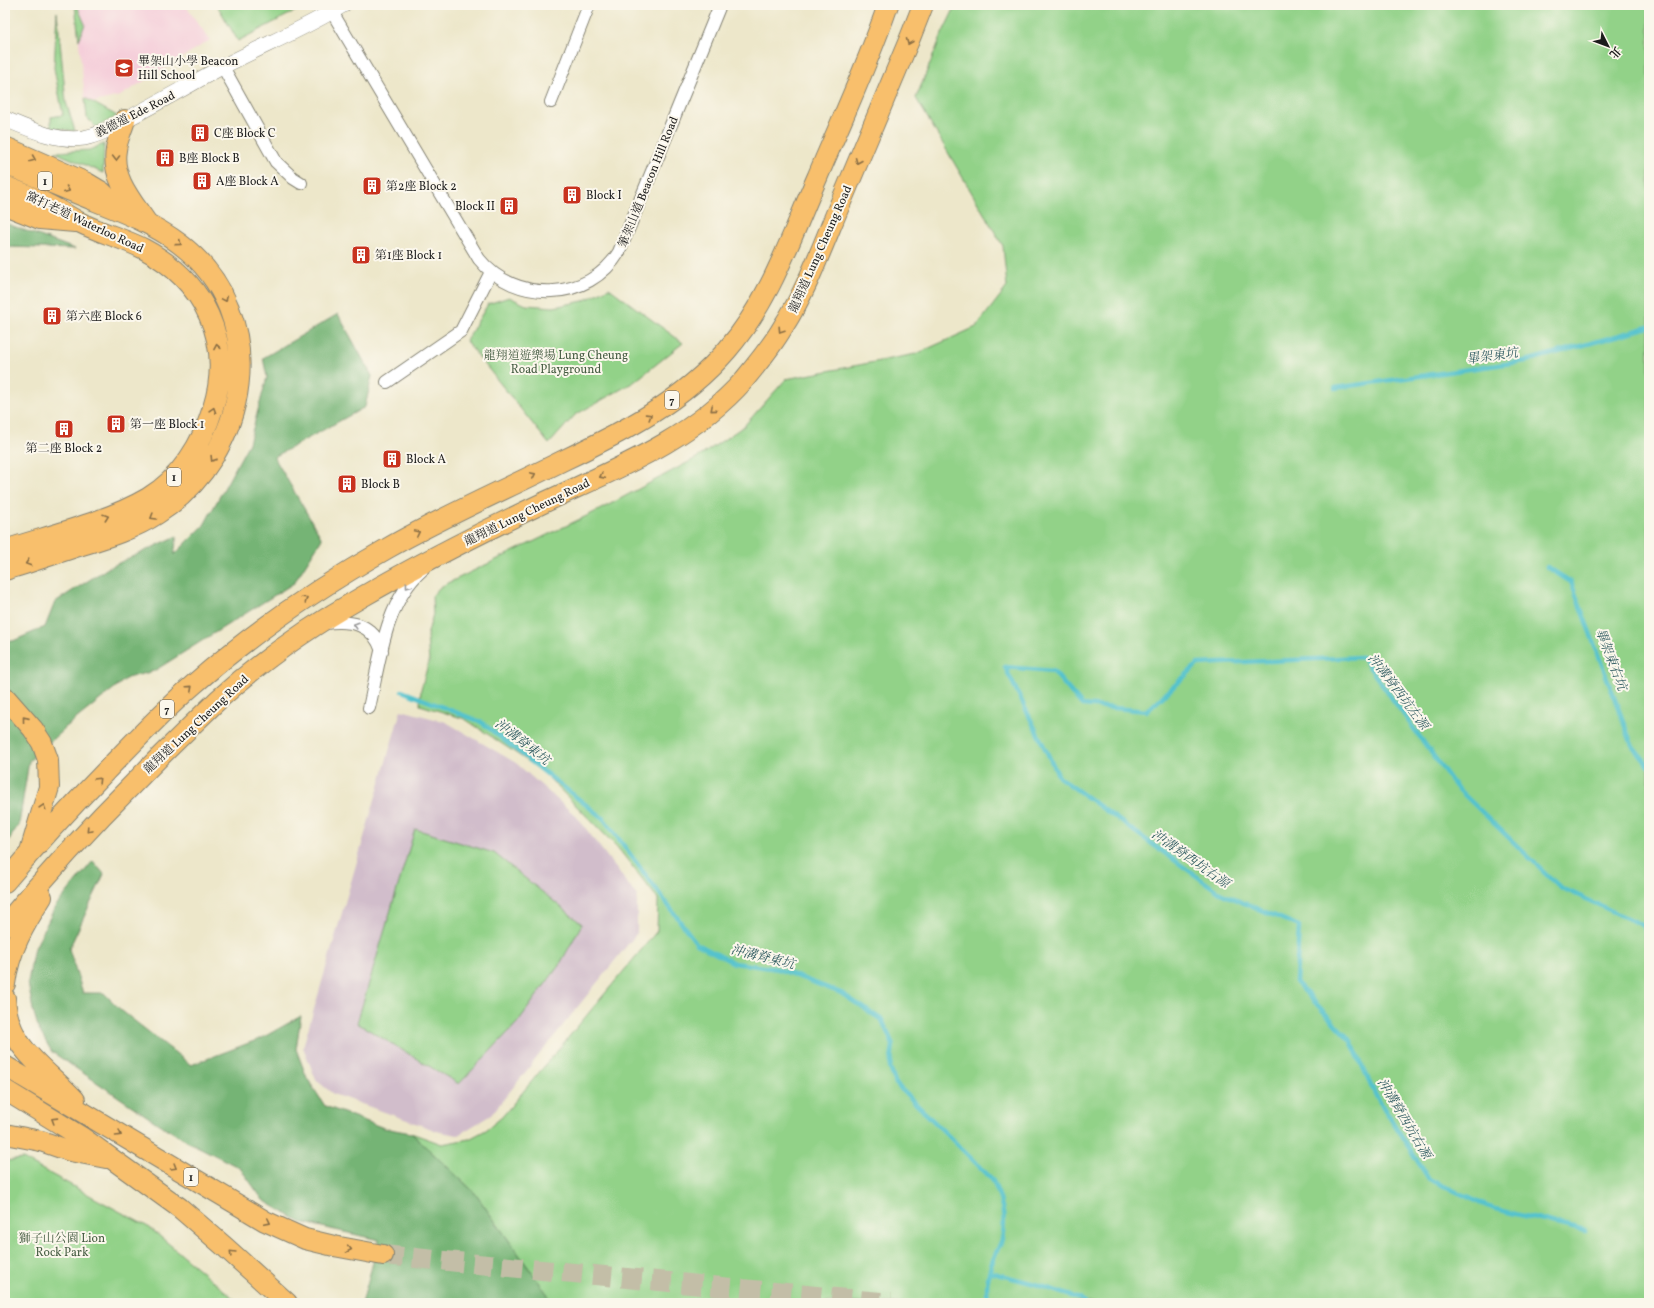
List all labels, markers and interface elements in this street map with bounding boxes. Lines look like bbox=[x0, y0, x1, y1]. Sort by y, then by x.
north arrow bbox=[1588, 26, 1628, 66]
one-way arrow bbox=[906, 37, 914, 45]
text: 北 bbox=[1605, 43, 1624, 61]
place label: 畢架山小學 Beacon Hill School bbox=[138, 54, 238, 84]
school or university icon: 畢架山小學 Beacon Hill School bbox=[113, 57, 135, 79]
street label: 義德道 Ede Road bbox=[93, 88, 178, 142]
street label: 筆架山道 Beacon Hill Road bbox=[615, 114, 683, 250]
building icon: C座 Block C bbox=[189, 122, 211, 144]
place label: C座 Block C bbox=[214, 126, 276, 142]
building icon: B座 Block B bbox=[154, 147, 176, 169]
place label: B座 Block B bbox=[179, 151, 240, 167]
one-way arrow bbox=[29, 154, 37, 162]
one-way arrow bbox=[112, 155, 120, 161]
one-way arrow bbox=[855, 158, 863, 165]
building icon: A座 Block A bbox=[191, 170, 213, 192]
road number: 1 bbox=[38, 172, 52, 190]
place label: A座 Block A bbox=[216, 174, 279, 190]
building icon: 第2座 Block 2 bbox=[361, 175, 383, 197]
place label: 第2座 Block 2 bbox=[386, 179, 457, 195]
street label: 龍翔道 Lung Cheung Road bbox=[786, 183, 856, 316]
building icon: Block I bbox=[561, 184, 583, 206]
one-way arrow bbox=[63, 185, 70, 193]
place label: Block I bbox=[586, 188, 622, 204]
street label: 窩打老道 Waterloo Road bbox=[23, 189, 146, 257]
building icon: Block II bbox=[498, 195, 520, 217]
place label: Block II bbox=[455, 199, 495, 215]
one-way arrow bbox=[174, 238, 181, 245]
building icon: 第1座 Block 1 bbox=[350, 244, 372, 266]
place label: 第1座 Block 1 bbox=[375, 248, 442, 264]
one-way arrow bbox=[220, 295, 228, 303]
building icon: 第六座 Block 6 bbox=[41, 305, 63, 327]
place label: 第六座 Block 6 bbox=[66, 309, 142, 325]
one-way arrow bbox=[778, 326, 786, 333]
one-way arrow bbox=[214, 343, 222, 350]
water label: 畢架東坑 bbox=[1465, 344, 1521, 370]
park label: 龍翔道遊樂場 Lung Cheung Road Playground bbox=[484, 348, 628, 378]
road number: 7 bbox=[665, 391, 679, 409]
one-way arrow bbox=[710, 405, 718, 412]
one-way arrow bbox=[208, 407, 216, 414]
building icon: 第一座 Block 1 bbox=[105, 413, 127, 435]
one-way arrow bbox=[645, 413, 652, 420]
place label: 第一座 Block 1 bbox=[130, 417, 205, 433]
building icon: 第二座 Block 2 bbox=[53, 418, 75, 440]
place label: 第二座 Block 2 bbox=[26, 441, 102, 457]
building icon: Block A bbox=[381, 448, 403, 470]
place label: Block A bbox=[406, 452, 446, 468]
one-way arrow bbox=[210, 455, 218, 462]
road number: 1 bbox=[167, 468, 181, 486]
one-way arrow bbox=[599, 471, 606, 479]
building icon: Block B bbox=[336, 473, 358, 495]
one-way arrow bbox=[529, 473, 537, 480]
street label: 龍翔道 Lung Cheung Road bbox=[462, 475, 593, 550]
place label: Block B bbox=[361, 477, 400, 493]
one-way arrow bbox=[150, 512, 157, 520]
one-way arrow bbox=[102, 514, 109, 522]
one-way arrow bbox=[413, 530, 420, 538]
one-way arrow bbox=[24, 558, 31, 567]
one-way arrow bbox=[406, 581, 413, 588]
one-way arrow bbox=[301, 596, 308, 604]
one-way arrow bbox=[353, 621, 360, 630]
water label: 畢架東右坑 bbox=[1590, 626, 1631, 695]
water label: 沖溝脊西坑左源 bbox=[1363, 650, 1433, 736]
street label: 龍翔道 Lung Cheung Road bbox=[141, 672, 253, 778]
one-way arrow bbox=[185, 685, 193, 693]
road number: 7 bbox=[160, 700, 174, 718]
water label: 沖溝脊東坑 bbox=[491, 715, 554, 771]
one-way arrow bbox=[23, 716, 30, 723]
one-way arrow bbox=[93, 777, 101, 785]
one-way arrow bbox=[38, 803, 47, 810]
one-way arrow bbox=[86, 825, 94, 833]
water label: 沖溝脊西坑右源 bbox=[1147, 826, 1234, 894]
water label: 沖溝脊東坑 bbox=[729, 941, 798, 975]
water label: 沖溝脊西坑右源 bbox=[1372, 1075, 1435, 1164]
one-way arrow bbox=[51, 1117, 58, 1125]
one-way arrow bbox=[115, 1130, 122, 1137]
one-way arrow bbox=[170, 1163, 177, 1170]
road number: 1 bbox=[184, 1168, 198, 1186]
one-way arrow bbox=[264, 1217, 272, 1225]
park label: 獅子山公園 Lion Rock Park bbox=[19, 1231, 105, 1261]
one-way arrow bbox=[345, 1244, 352, 1253]
one-way arrow bbox=[229, 1250, 237, 1258]

